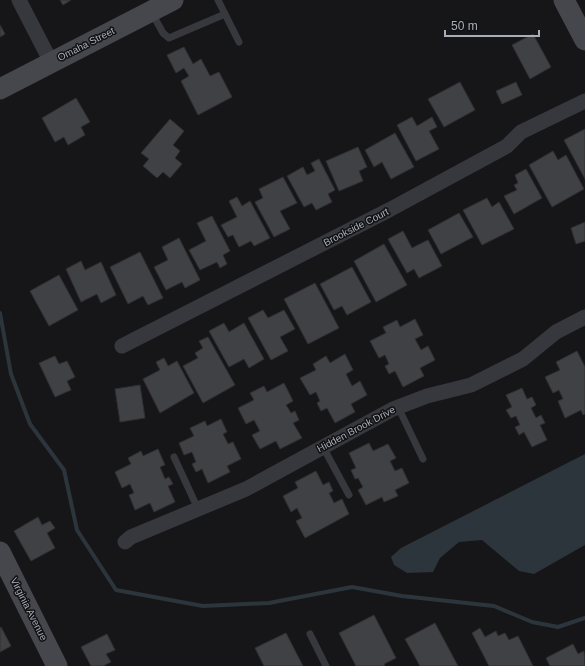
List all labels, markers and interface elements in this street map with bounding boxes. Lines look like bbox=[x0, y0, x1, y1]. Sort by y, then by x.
scale bar bbox=[445, 12, 539, 38]
text: 50 m bbox=[451, 19, 478, 33]
street label: Omaha Street bbox=[56, 25, 116, 63]
street label: Brookside Court bbox=[322, 206, 391, 248]
street label: Hidden Brook Drive bbox=[315, 404, 397, 454]
street label: Virginia Avenue bbox=[8, 576, 50, 643]

